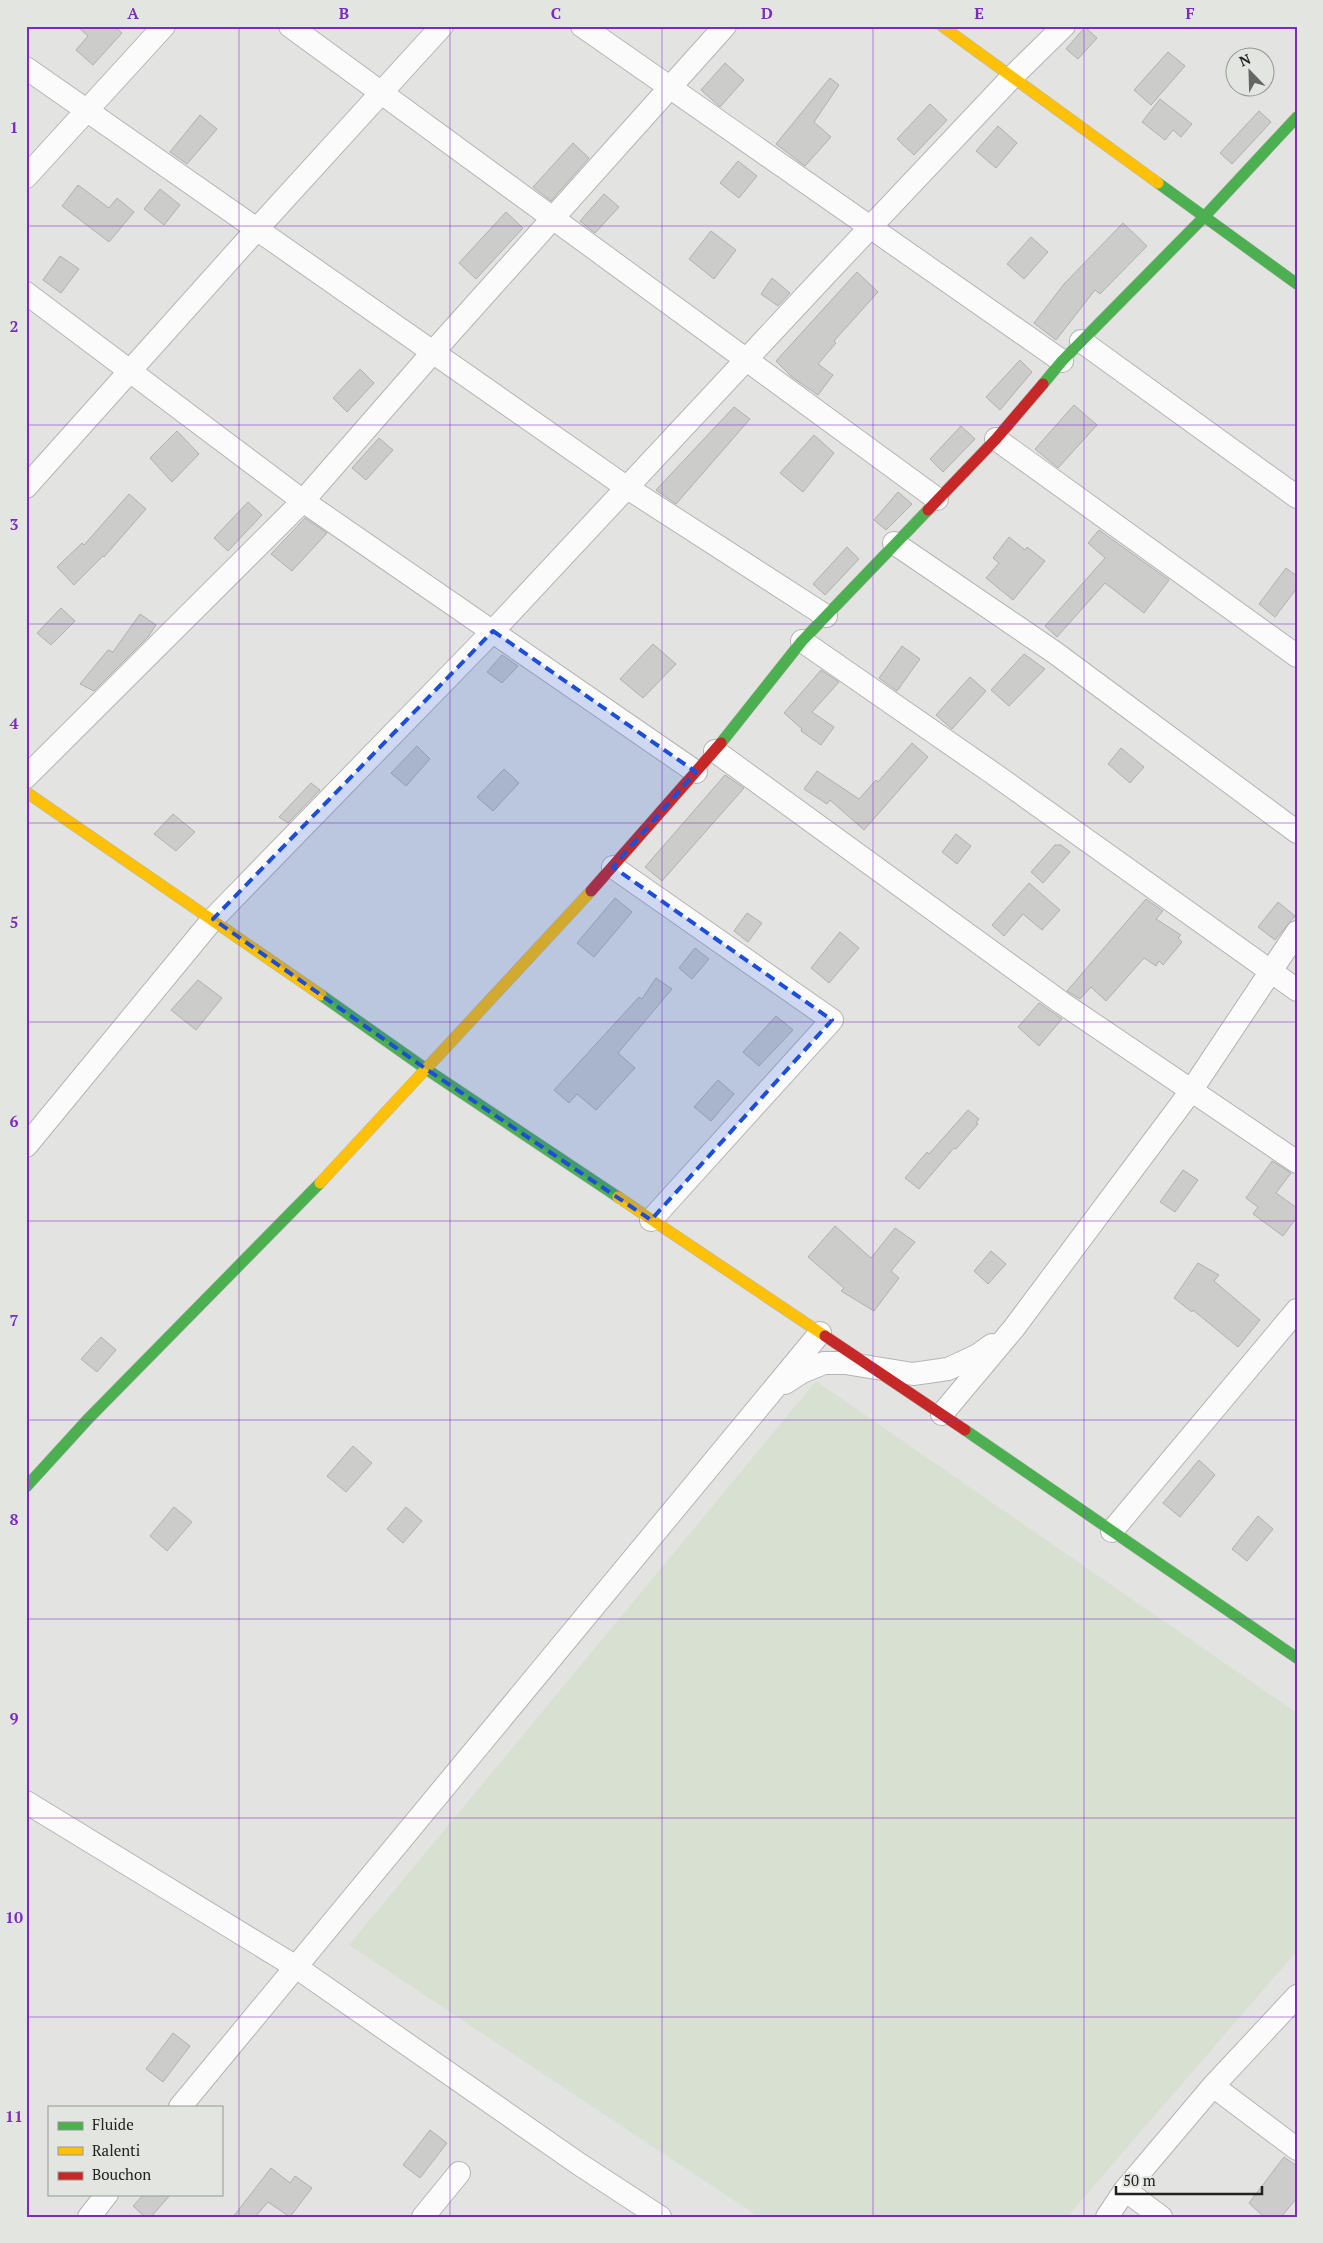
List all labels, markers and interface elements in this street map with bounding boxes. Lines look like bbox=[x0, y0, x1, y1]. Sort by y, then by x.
text: A bbox=[127, 2, 139, 24]
text: B bbox=[339, 2, 349, 24]
text: C bbox=[551, 2, 561, 24]
text: D bbox=[761, 2, 773, 24]
text: E bbox=[974, 2, 984, 24]
text: F bbox=[1185, 2, 1195, 24]
north arrow bbox=[1226, 48, 1276, 98]
text: N bbox=[1236, 49, 1254, 70]
text: 1 bbox=[9, 116, 19, 138]
text: 2 bbox=[9, 315, 19, 337]
text: 3 bbox=[9, 513, 19, 535]
text: 4 bbox=[9, 712, 19, 734]
text: 5 bbox=[9, 911, 19, 933]
text: 6 bbox=[9, 1110, 19, 1132]
text: 7 bbox=[9, 1309, 19, 1331]
text: 8 bbox=[9, 1508, 19, 1530]
text: 9 bbox=[9, 1707, 19, 1729]
text: 10 bbox=[5, 1906, 23, 1928]
text: 11 bbox=[5, 2105, 23, 2127]
legend bbox=[48, 2106, 222, 2196]
text: Fluide bbox=[92, 2114, 134, 2134]
text: Ralenti bbox=[92, 2140, 140, 2160]
scale bar bbox=[1116, 2163, 1262, 2195]
text: Bouchon bbox=[92, 2164, 151, 2184]
text: 50 m bbox=[1123, 2170, 1156, 2190]

